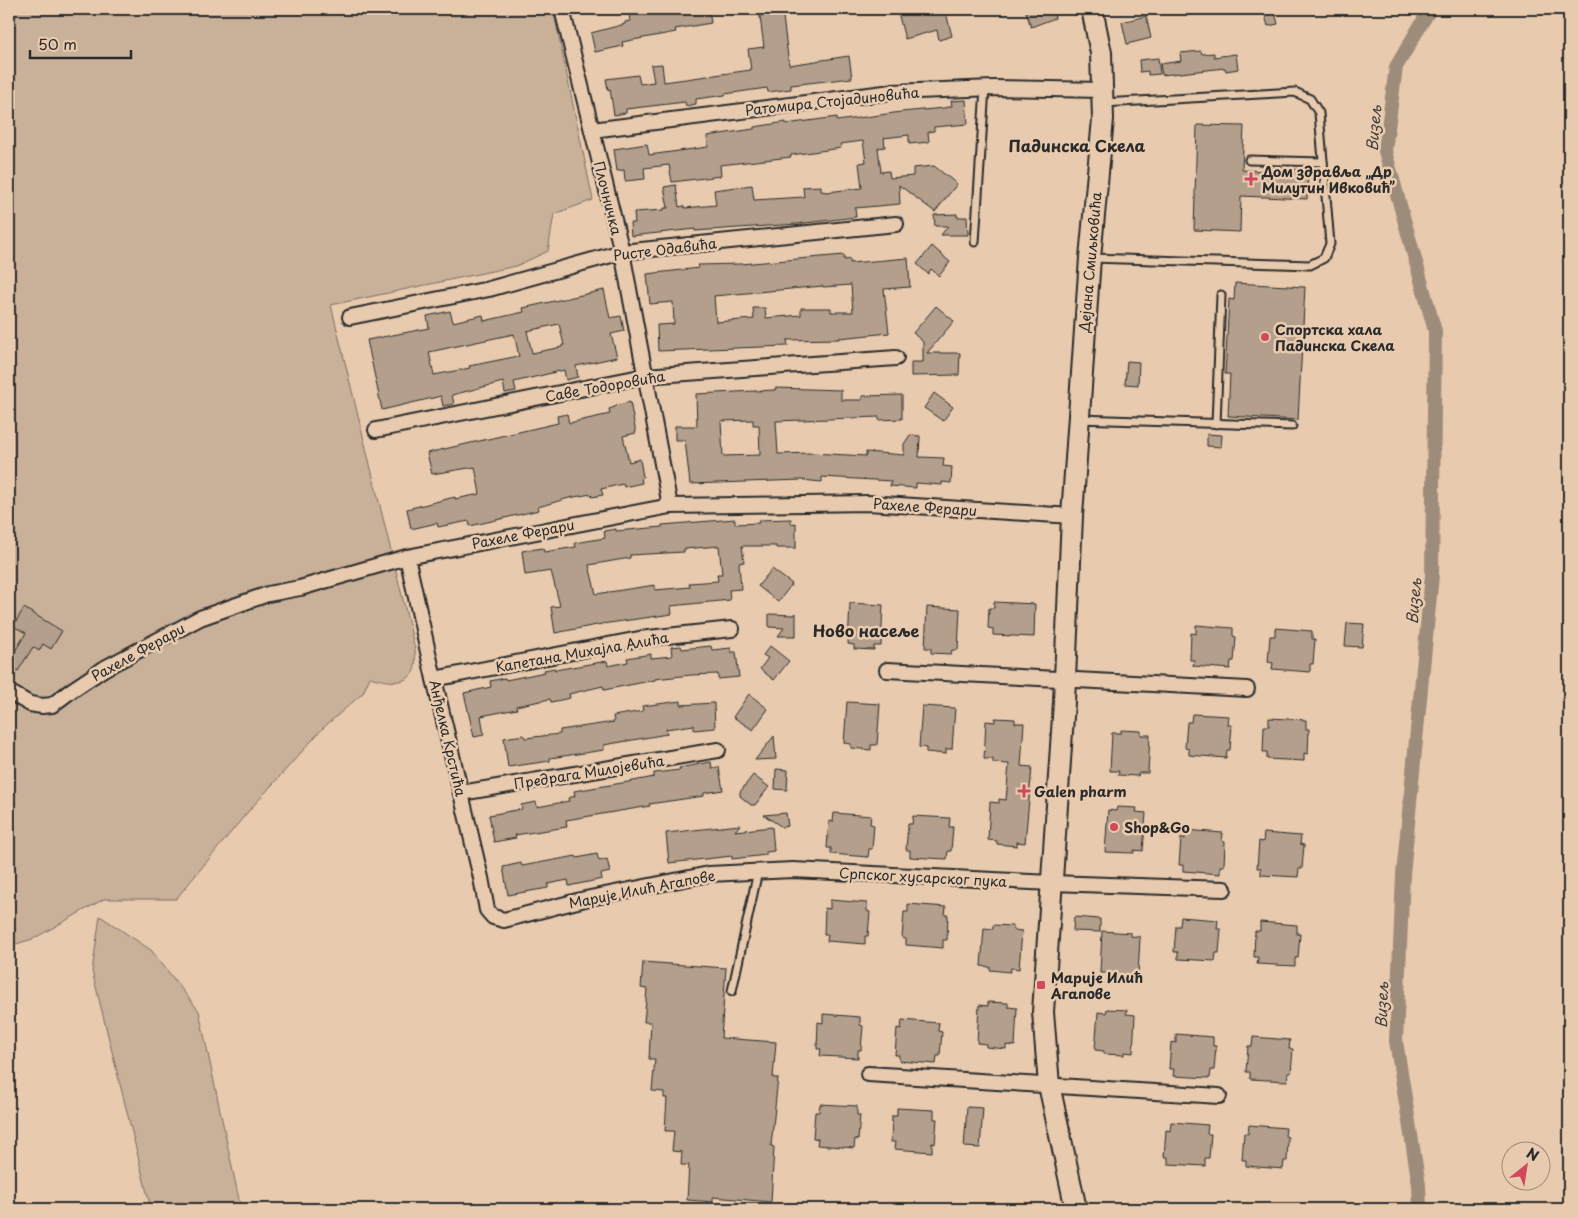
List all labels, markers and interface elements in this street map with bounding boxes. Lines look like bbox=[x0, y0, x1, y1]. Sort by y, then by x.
scale bar bbox=[30, 28, 131, 60]
text: 50 m bbox=[38, 32, 77, 55]
street label: Ратомира Стојадиновића bbox=[744, 81, 920, 121]
water label: Визељ bbox=[1360, 104, 1386, 152]
district label: Падинска Скела bbox=[1009, 133, 1146, 157]
street label: Плочничка bbox=[589, 159, 627, 237]
place label: Дом здравља „Др Милутин Ивковић” bbox=[1261, 161, 1395, 198]
marker: Дом здравља „Др Милутин Ивковић” bbox=[1244, 172, 1258, 186]
street label: Дејана Смиљковића bbox=[1073, 191, 1107, 334]
street label: Ристе Одавића bbox=[612, 232, 718, 266]
place label: Спортска хала Падинска Скела bbox=[1275, 319, 1395, 356]
marker: Спортска хала Падинска Скела bbox=[1259, 331, 1271, 343]
street label: Саве Тодоровића bbox=[543, 365, 667, 407]
street label: Рахеле Ферари bbox=[872, 493, 978, 521]
street label: Рахеле Ферари bbox=[470, 514, 576, 554]
water label: Визељ bbox=[1400, 577, 1426, 625]
street label: Рахеле Ферари bbox=[87, 618, 189, 686]
district label: Ново насеље bbox=[813, 618, 920, 642]
street label: Капетана Михајла Алића bbox=[494, 626, 670, 678]
street label: Анђелка Крстића bbox=[424, 678, 472, 799]
street label: Предрага Милојевића bbox=[512, 750, 666, 794]
place label: Galen pharm bbox=[1034, 781, 1127, 802]
marker: Galen pharm bbox=[1018, 785, 1030, 797]
place label: Shop&Go bbox=[1124, 817, 1190, 838]
marker: Shop&Go bbox=[1108, 821, 1120, 833]
street label: Српског хусарског пука bbox=[839, 862, 1008, 892]
street label: Марије Илић Агапове bbox=[567, 864, 717, 914]
place label: Марије Илић Агапове bbox=[1050, 967, 1143, 1004]
marker: Марије Илић Агапове bbox=[1035, 979, 1047, 991]
water label: Визељ bbox=[1369, 981, 1393, 1028]
north arrow bbox=[1500, 1140, 1550, 1190]
text: N bbox=[1523, 1142, 1543, 1166]

